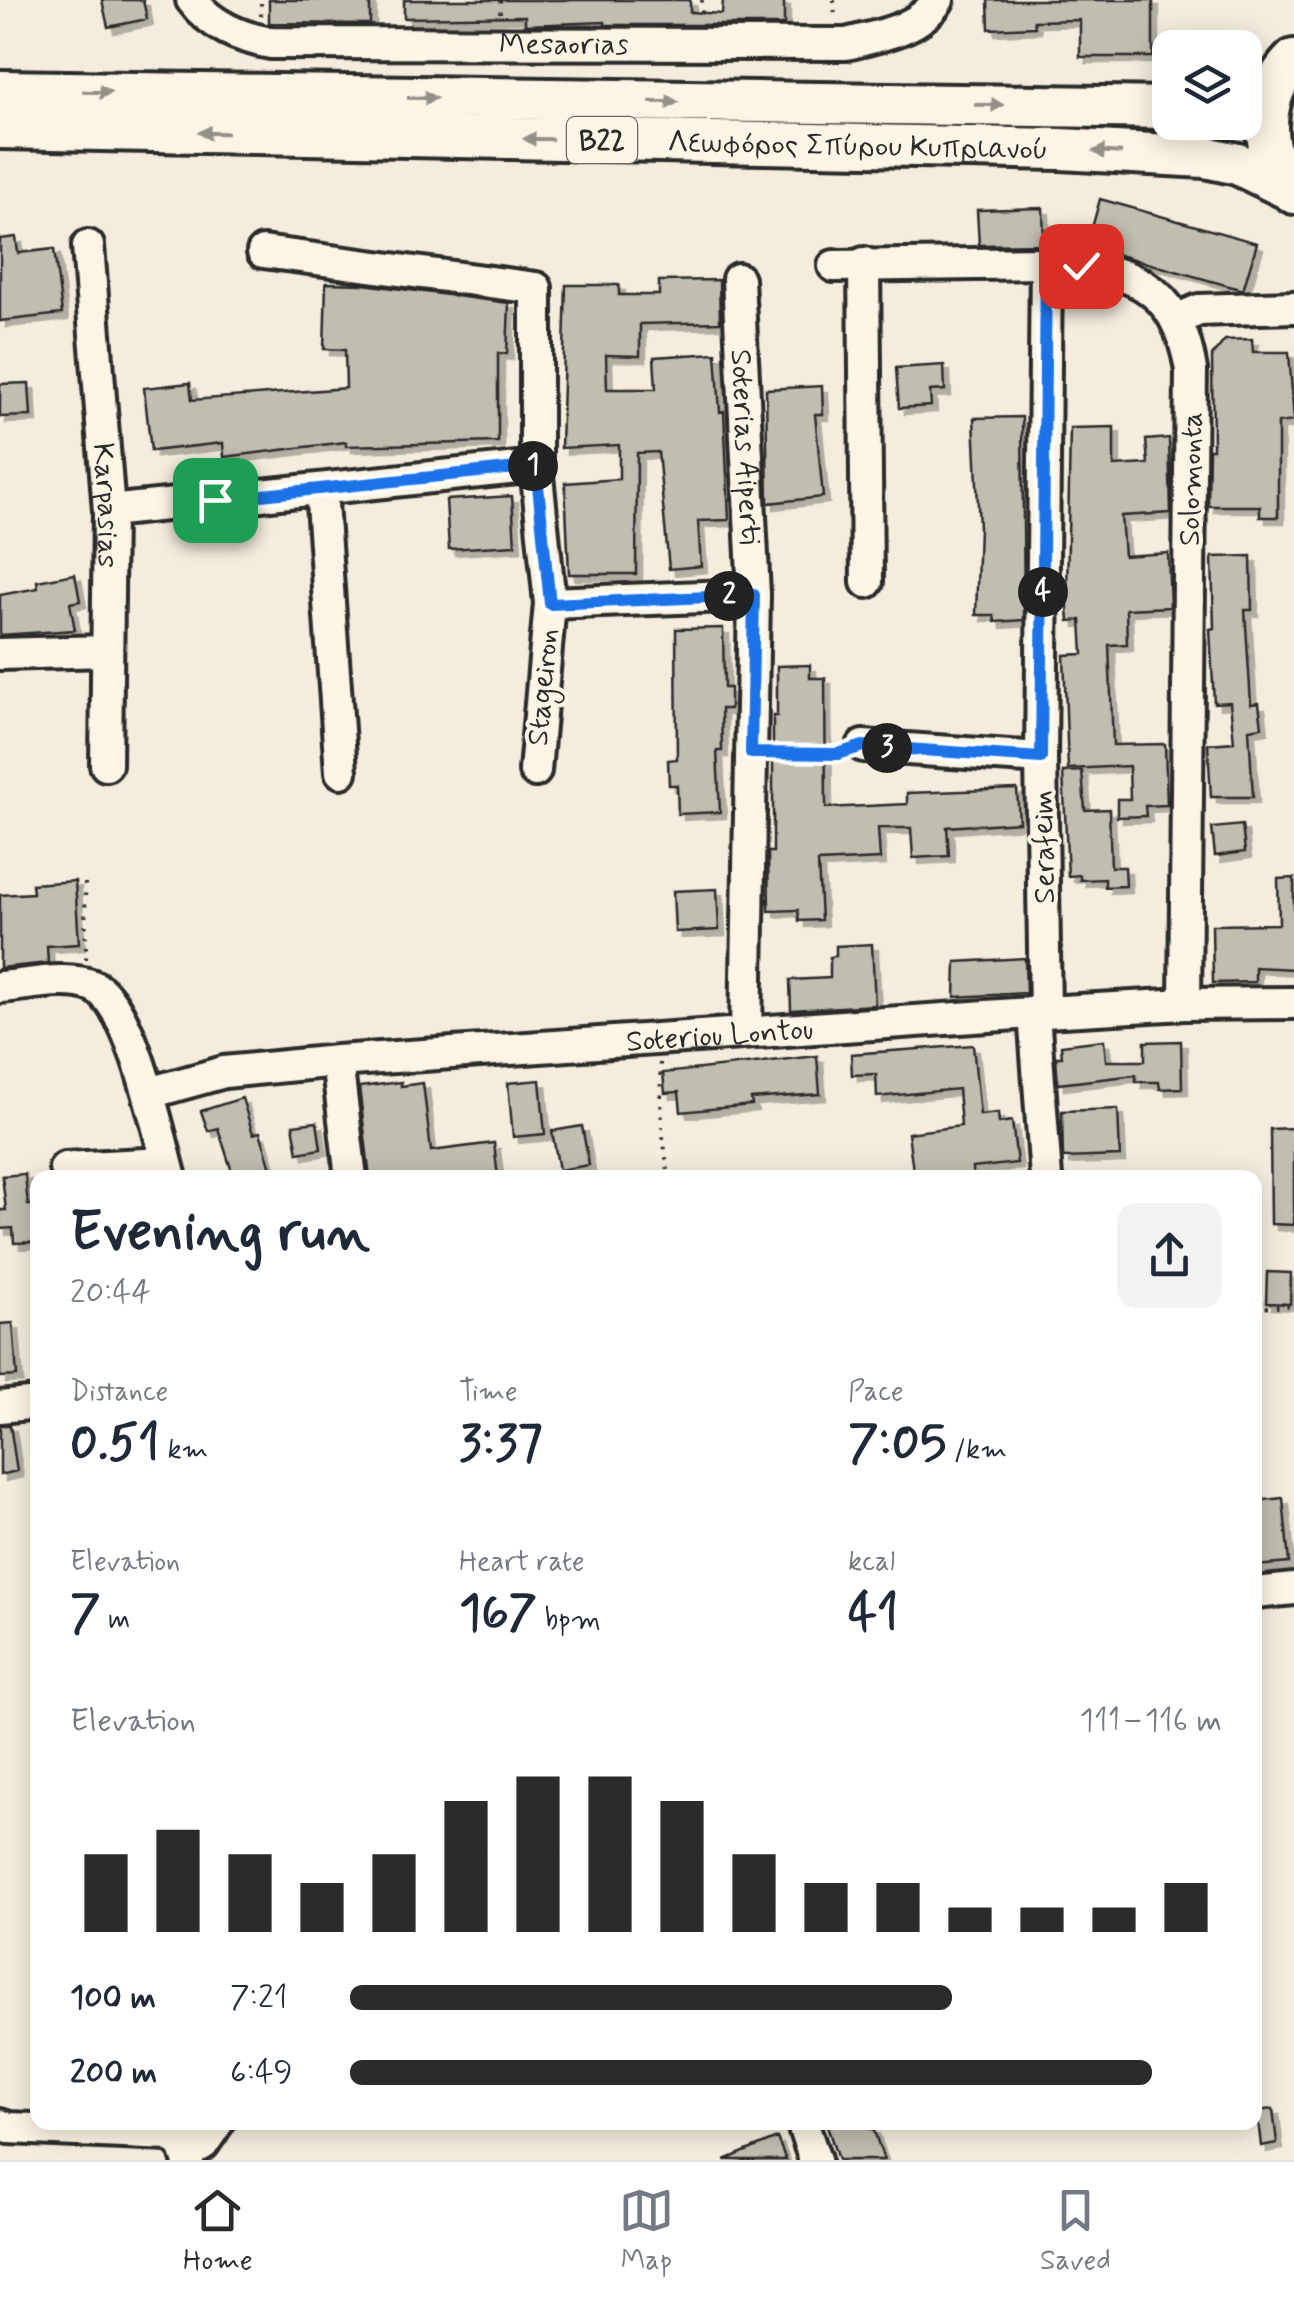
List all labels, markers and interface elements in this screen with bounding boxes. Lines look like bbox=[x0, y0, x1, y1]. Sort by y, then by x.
street label: Mesaorias bbox=[499, 25, 629, 65]
map controls bbox=[1152, 30, 1262, 140]
button: layers bbox=[1152, 30, 1262, 140]
one-way arrow bbox=[82, 84, 114, 100]
one-way arrow bbox=[407, 91, 439, 107]
one-way arrow bbox=[649, 94, 681, 110]
one-way arrow bbox=[974, 98, 1006, 114]
road number: B22 bbox=[567, 117, 637, 163]
street label: Λεωφόρος Σπύρου Κυπριανού bbox=[667, 123, 1048, 170]
one-way arrow bbox=[196, 124, 228, 140]
one-way arrow bbox=[521, 131, 553, 147]
one-way arrow bbox=[1091, 144, 1123, 160]
pin bbox=[1039, 224, 1124, 309]
icon: check bbox=[1054, 239, 1109, 294]
street label: Soterias Aiperti bbox=[721, 348, 769, 546]
street label: Solomonta bbox=[1171, 412, 1212, 546]
street label: Karpasias bbox=[83, 441, 127, 568]
pin: 1 bbox=[508, 441, 558, 491]
text: 1 bbox=[527, 447, 539, 484]
pin bbox=[173, 458, 258, 543]
icon: arrive bbox=[188, 473, 243, 528]
pin: 4 bbox=[1018, 567, 1068, 617]
pin: 2 bbox=[704, 571, 754, 621]
text: 4 bbox=[1035, 573, 1051, 610]
text: 2 bbox=[722, 577, 736, 614]
street label: Stageiron bbox=[519, 627, 570, 748]
pin: 3 bbox=[862, 723, 912, 773]
text: 3 bbox=[881, 729, 893, 766]
street label: Serafeim bbox=[1024, 790, 1065, 904]
street label: Soteriou Lontou bbox=[625, 1010, 815, 1062]
text: Evening run bbox=[70, 1198, 370, 1270]
button: share bbox=[1117, 1203, 1222, 1308]
text: 20:44 bbox=[70, 1272, 151, 1314]
text: Distance bbox=[70, 1374, 168, 1411]
text: Time bbox=[459, 1374, 518, 1411]
text: Pace bbox=[848, 1374, 904, 1411]
text: 0.51 bbox=[70, 1411, 160, 1477]
text: 3:37 bbox=[459, 1411, 543, 1477]
text: 7:05 bbox=[848, 1411, 946, 1477]
text: km bbox=[160, 1432, 208, 1469]
text: /km bbox=[946, 1432, 1007, 1469]
text: Elevation bbox=[70, 1544, 180, 1581]
text: Heart rate bbox=[459, 1544, 585, 1581]
text: kcal bbox=[848, 1544, 895, 1581]
text: 7 bbox=[70, 1581, 100, 1647]
text: 167 bbox=[459, 1581, 537, 1647]
text: 41 bbox=[848, 1581, 899, 1647]
text: m bbox=[100, 1602, 130, 1639]
text: bpm bbox=[537, 1602, 601, 1639]
text: Elevation bbox=[70, 1700, 196, 1742]
text: 111–116 m bbox=[1080, 1700, 1222, 1742]
text: 100 m bbox=[70, 1977, 156, 2019]
text: 7:21 bbox=[230, 1977, 287, 2019]
text: 200 m bbox=[70, 2052, 157, 2094]
text: 6:49 bbox=[230, 2052, 293, 2094]
tab: Home bbox=[183, 2183, 253, 2280]
tab: Map bbox=[619, 2183, 674, 2280]
tab: Saved bbox=[1040, 2183, 1111, 2280]

